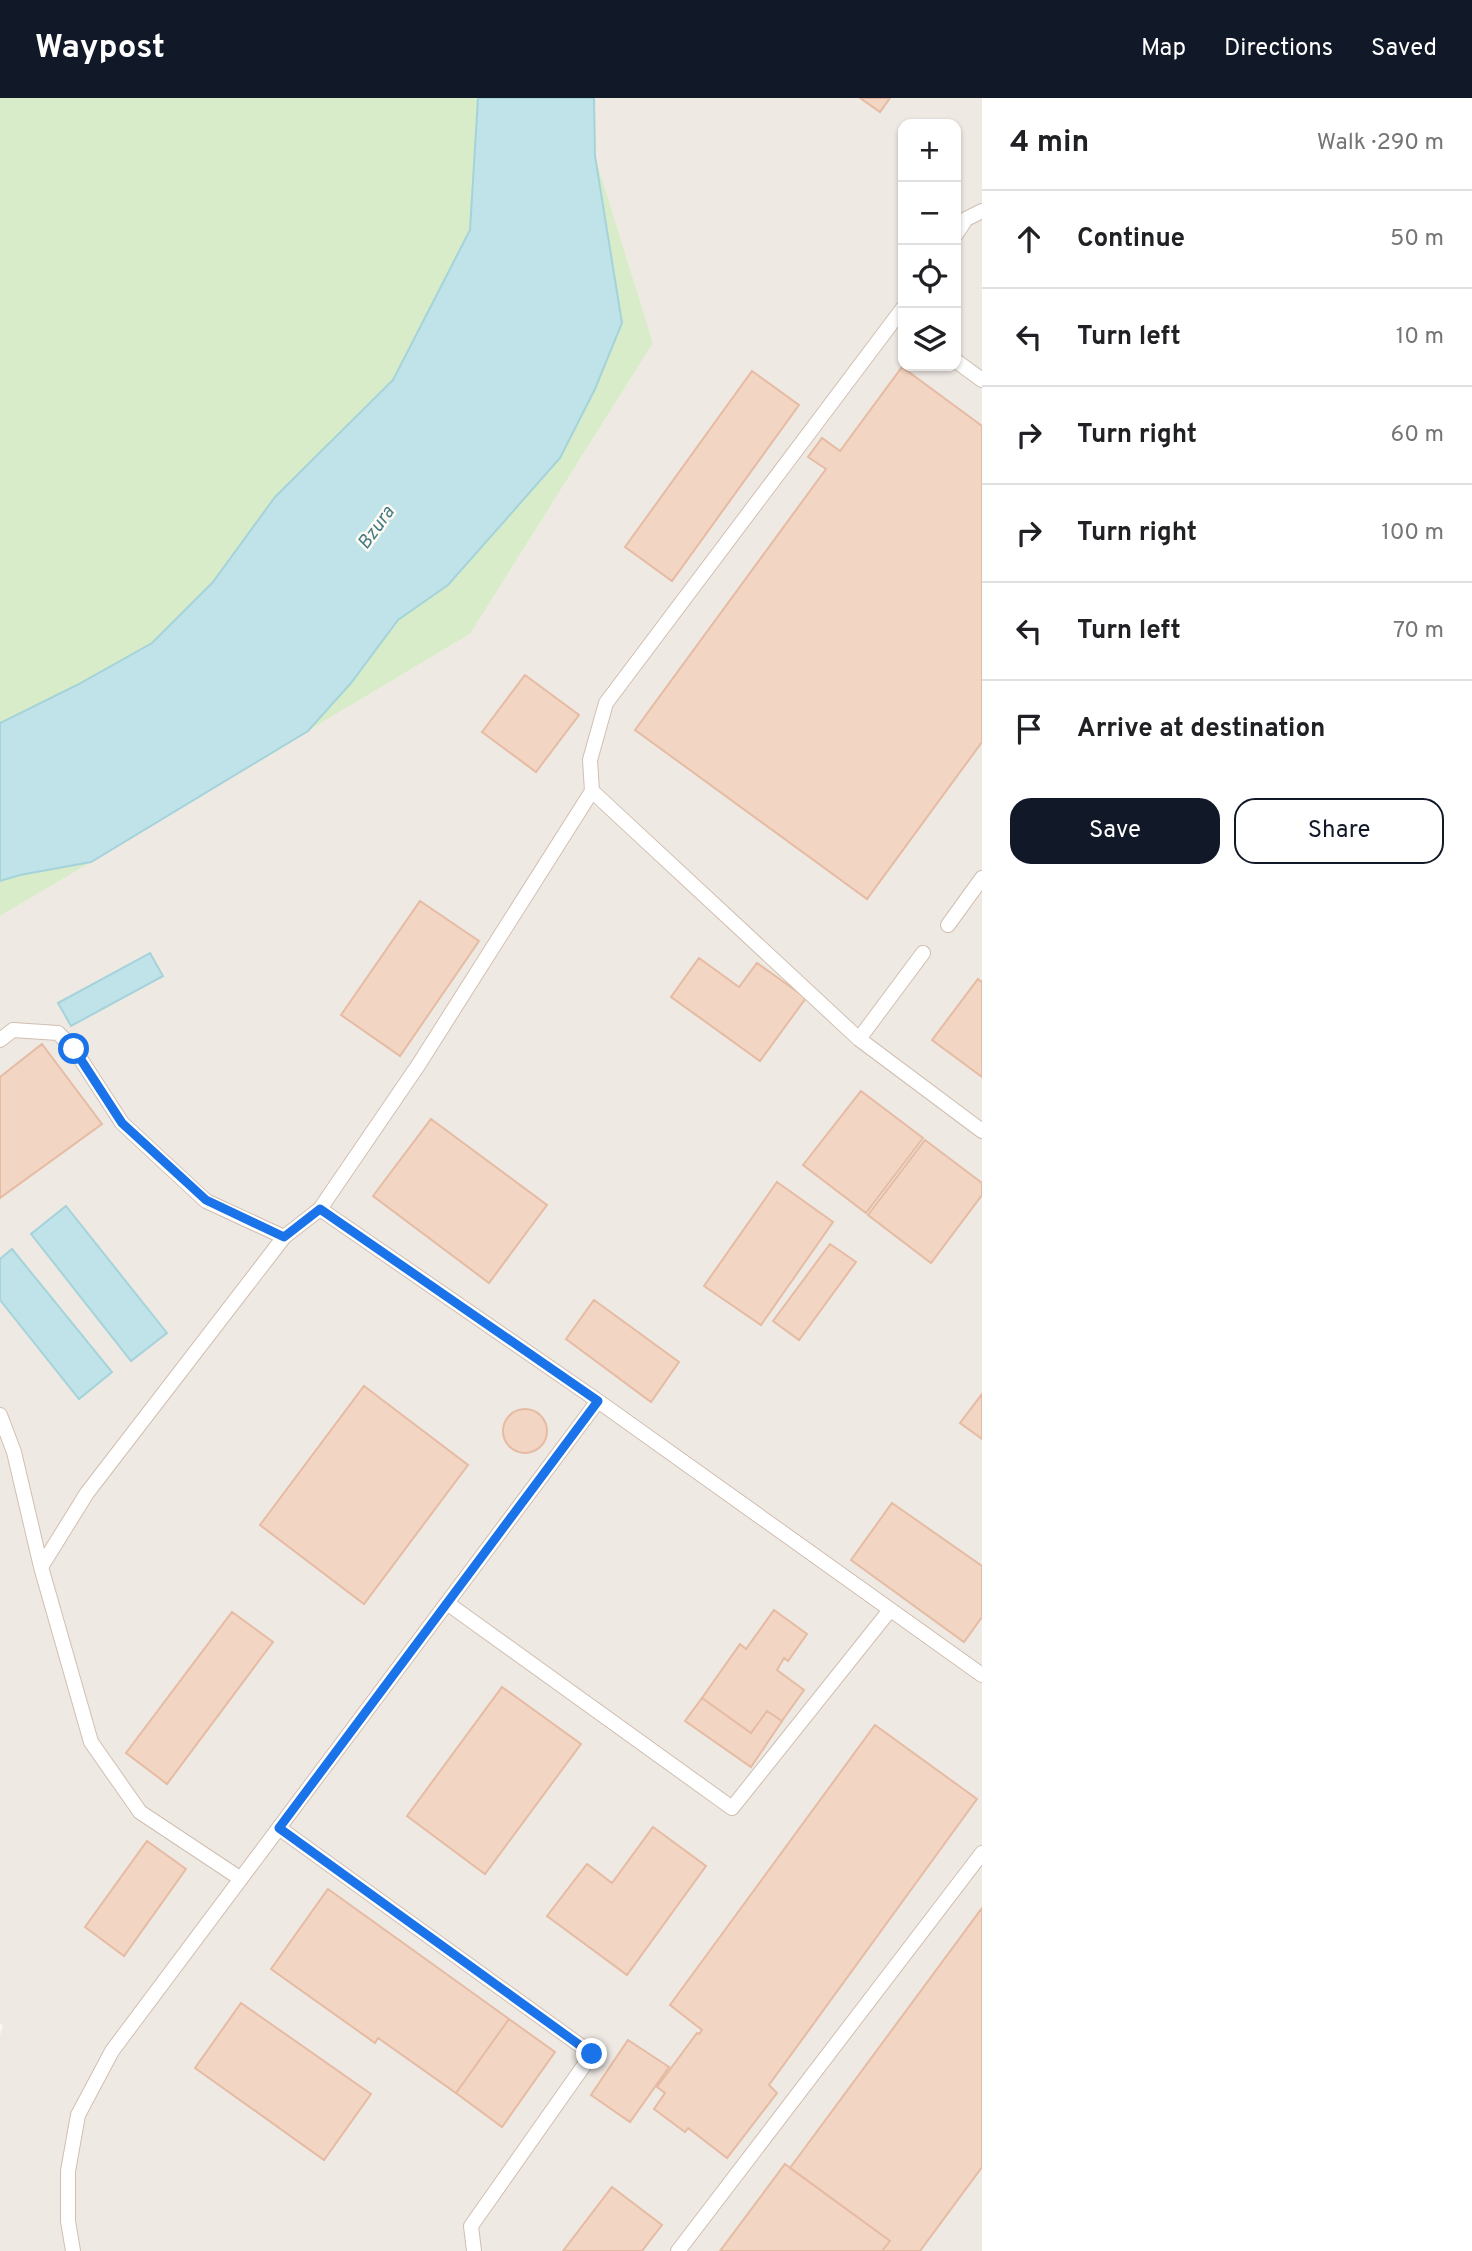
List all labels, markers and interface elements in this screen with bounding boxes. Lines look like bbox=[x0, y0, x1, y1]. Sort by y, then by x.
text: Waypost bbox=[35, 28, 165, 70]
text: Map bbox=[1141, 34, 1186, 64]
text: Directions bbox=[1224, 34, 1333, 64]
text: Saved bbox=[1371, 34, 1437, 64]
map controls bbox=[898, 119, 961, 371]
button: + bbox=[898, 119, 961, 182]
text: 4 min bbox=[1010, 125, 1089, 162]
text: Walk · 290 m bbox=[1317, 129, 1444, 158]
button: − bbox=[898, 182, 961, 245]
icon: ahead bbox=[1010, 220, 1048, 258]
text: Continue bbox=[1077, 223, 1185, 256]
text: 50 m bbox=[1390, 225, 1444, 254]
button: locate bbox=[898, 245, 961, 308]
button: layers bbox=[898, 308, 961, 371]
icon: left bbox=[1010, 318, 1048, 356]
text: Turn left bbox=[1077, 321, 1181, 354]
text: 10 m bbox=[1396, 323, 1444, 352]
icon: right bbox=[1010, 416, 1048, 454]
text: Turn right bbox=[1077, 419, 1197, 452]
text: 60 m bbox=[1391, 421, 1444, 450]
water label: Bzura bbox=[353, 501, 401, 555]
icon: right bbox=[1010, 514, 1048, 552]
text: Turn right bbox=[1077, 517, 1197, 550]
text: 100 m bbox=[1381, 519, 1444, 548]
icon: left bbox=[1010, 612, 1048, 650]
text: Turn left bbox=[1077, 615, 1181, 648]
text: 70 m bbox=[1393, 617, 1444, 646]
icon: arrive bbox=[1010, 710, 1048, 748]
text: Arrive at destination bbox=[1077, 713, 1325, 746]
button: Save bbox=[1010, 798, 1220, 864]
button: Share bbox=[1234, 798, 1444, 864]
route start bbox=[58, 1033, 89, 1064]
route end bbox=[576, 2038, 607, 2069]

